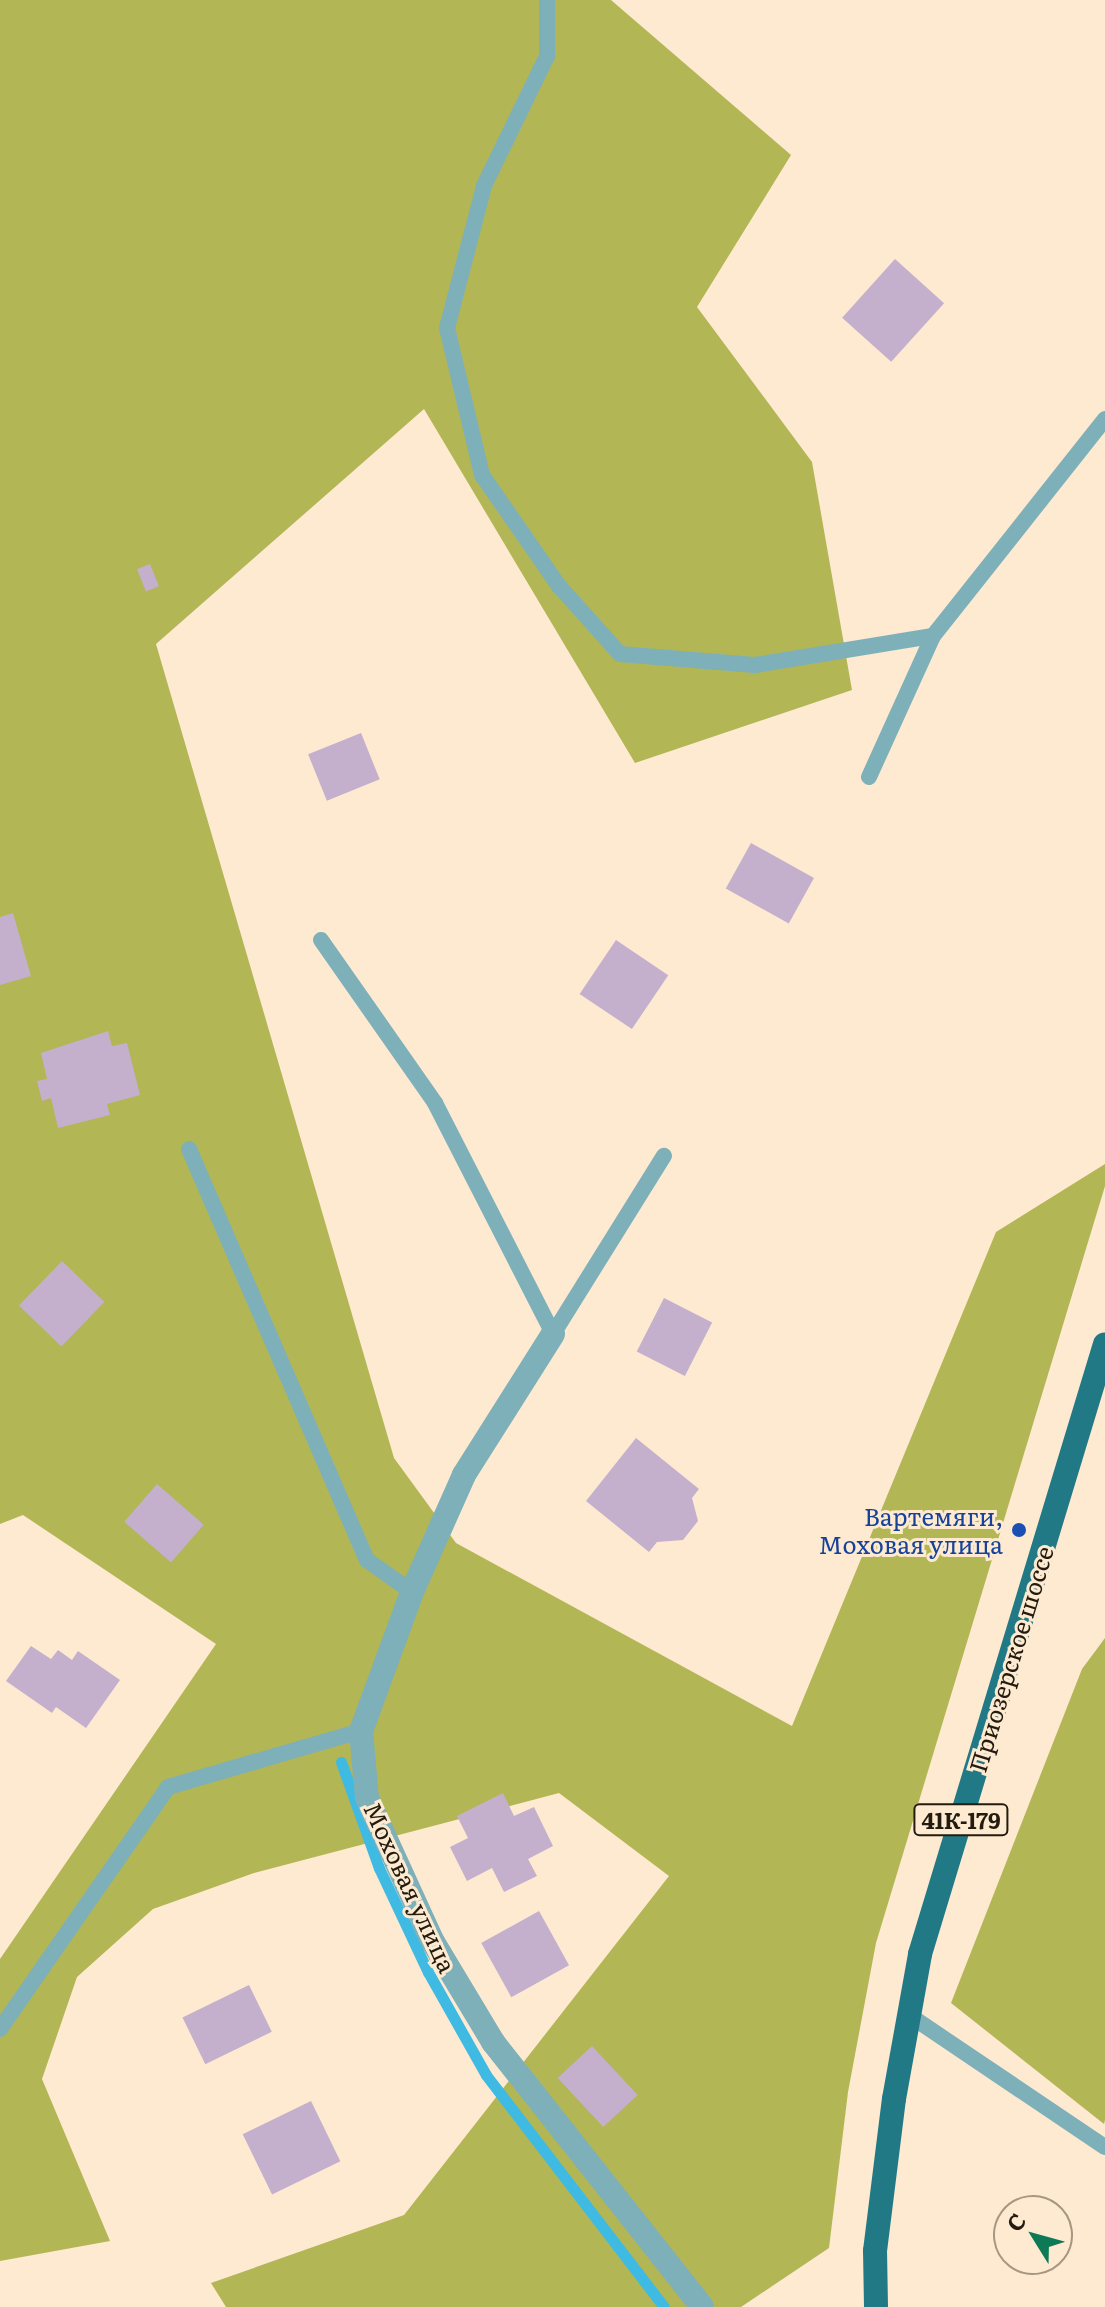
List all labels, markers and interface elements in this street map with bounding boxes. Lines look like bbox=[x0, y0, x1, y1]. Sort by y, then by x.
place label: Вартемяги, Моховая улица bbox=[818, 1502, 1003, 1558]
marker: Вартемяги, Моховая улица bbox=[1010, 1521, 1028, 1539]
street label: Приозерское шоссе bbox=[962, 1543, 1058, 1775]
street label: Моховая улица bbox=[359, 1797, 463, 1977]
road number: 41К-179 bbox=[913, 1802, 1009, 1838]
north arrow bbox=[993, 2195, 1073, 2275]
text: С bbox=[997, 2205, 1033, 2238]

